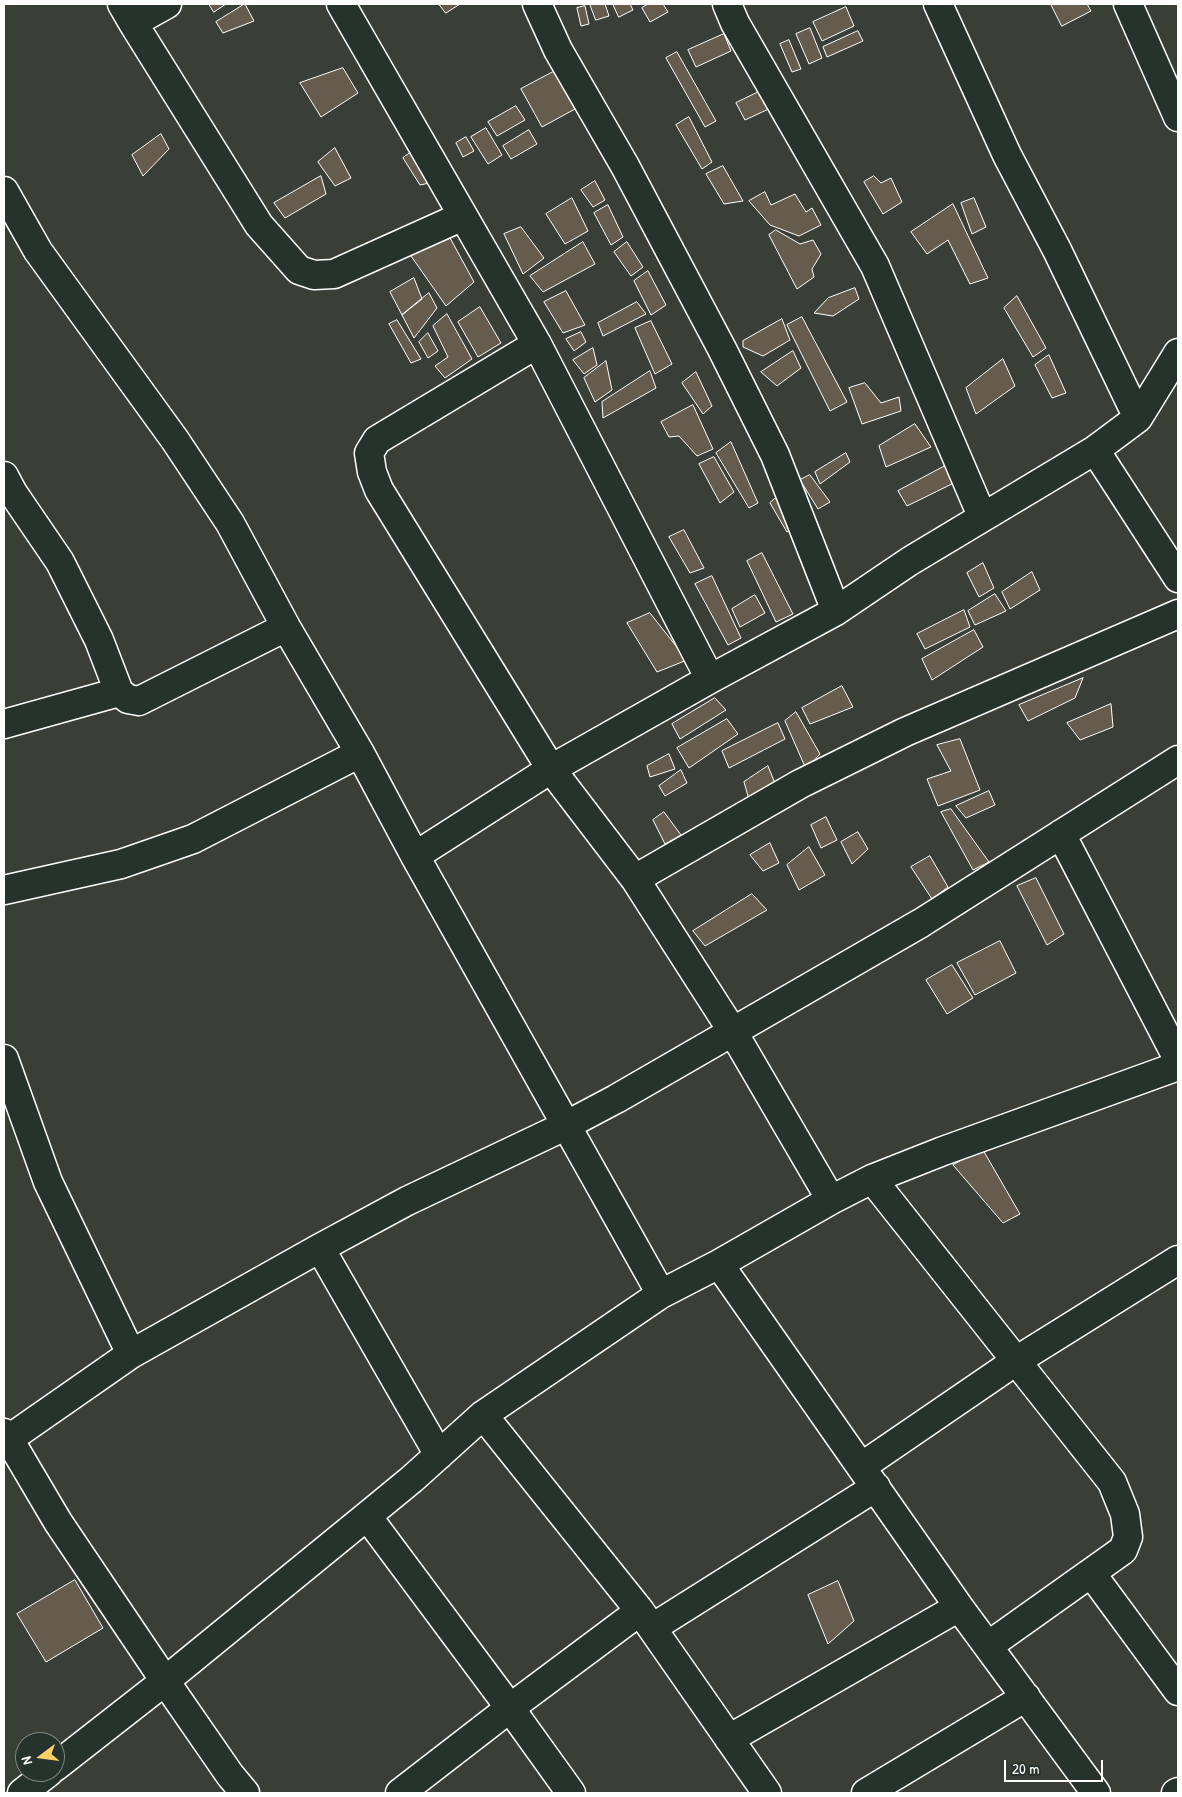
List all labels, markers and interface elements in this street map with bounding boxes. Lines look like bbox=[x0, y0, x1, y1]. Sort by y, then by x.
north arrow bbox=[15, 1732, 65, 1782]
scale bar bbox=[1007, 1750, 1106, 1782]
text: N bbox=[16, 1755, 36, 1767]
text: 20 m bbox=[1012, 1758, 1039, 1779]

